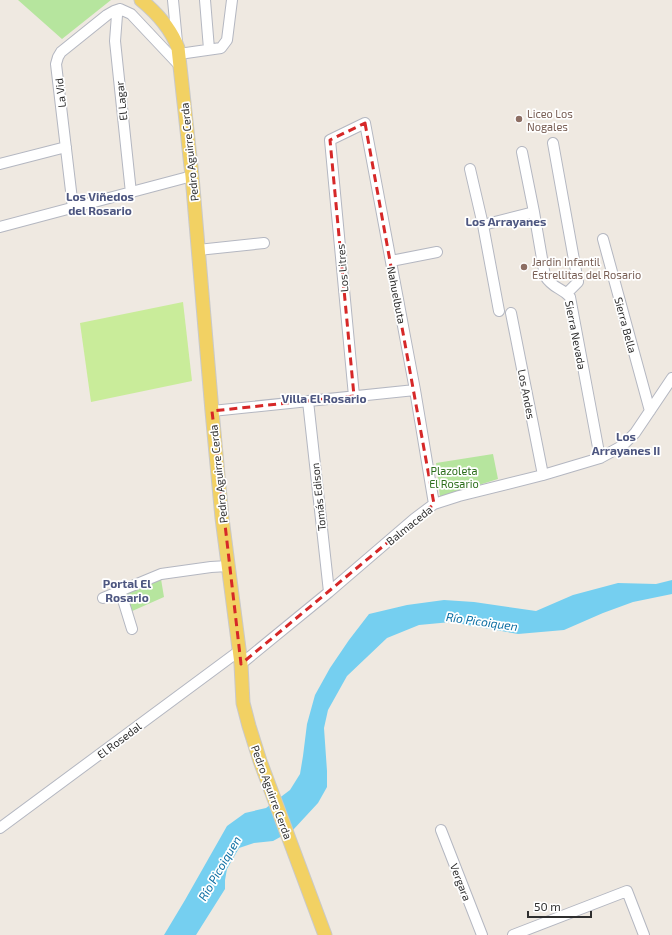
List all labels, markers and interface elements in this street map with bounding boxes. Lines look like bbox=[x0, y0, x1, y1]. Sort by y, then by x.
street label: La Vid bbox=[52, 78, 68, 108]
street label: El Lagar bbox=[112, 80, 130, 121]
street label: Pedro Aguirre Cerda bbox=[177, 102, 201, 202]
place label: Liceo Los Nogales bbox=[527, 107, 573, 133]
marker: Liceo Los Nogales bbox=[514, 114, 524, 124]
district label: Los Viñedos del Rosario bbox=[66, 189, 134, 217]
district label: Los Arrayanes bbox=[466, 214, 546, 229]
street label: Los Litres bbox=[333, 243, 351, 293]
place label: Jardin Infantil Estrellitas del Rosario bbox=[532, 255, 641, 281]
marker: Jardin Infantil Estrellitas del Rosario bbox=[519, 262, 529, 272]
street label: Nahuelbuta bbox=[385, 265, 409, 325]
street label: Sierra Bella bbox=[612, 296, 640, 354]
street label: Sierra Nevada bbox=[563, 299, 589, 371]
street label: Los Andes bbox=[516, 368, 538, 421]
district label: Villa El Rosario bbox=[281, 391, 367, 405]
street label: Pedro Aguirre Cerda bbox=[206, 424, 230, 524]
district label: Los Arrayanes II bbox=[592, 429, 660, 458]
street label: Tomás Edison bbox=[308, 462, 328, 532]
park label: Plazoleta El Rosario bbox=[429, 464, 479, 490]
street label: Balmaceda bbox=[383, 503, 435, 547]
district label: Portal El Rosario bbox=[103, 576, 151, 604]
water label: Río Picoiquen bbox=[445, 609, 519, 633]
street label: El Rosedal bbox=[94, 719, 144, 761]
street label: Pedro Aguirre Cerda bbox=[249, 743, 295, 841]
water label: Río Picoiquen bbox=[195, 833, 243, 903]
street label: Vergara bbox=[448, 861, 474, 903]
scale bar bbox=[528, 893, 591, 919]
text: 50 m bbox=[534, 899, 561, 913]

